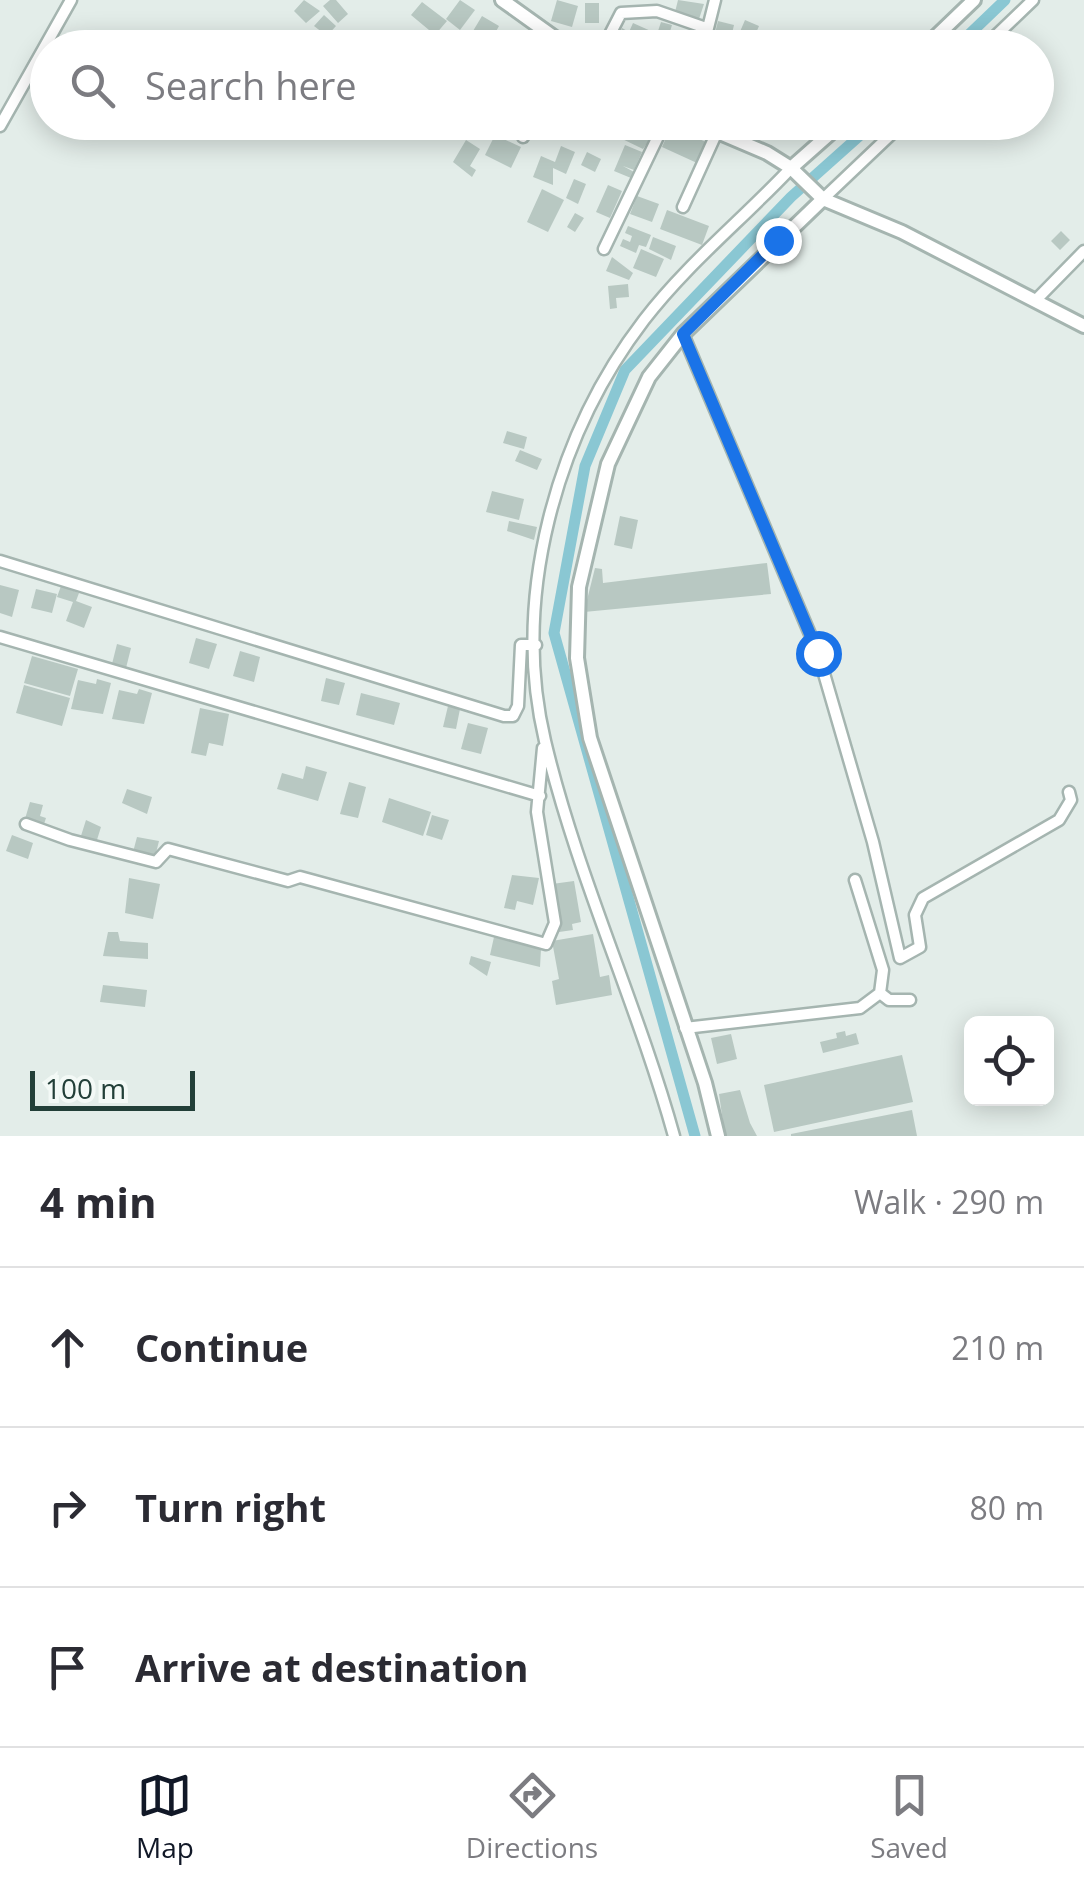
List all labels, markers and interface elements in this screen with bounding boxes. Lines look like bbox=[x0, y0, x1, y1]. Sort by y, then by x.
search box bbox=[30, 30, 1054, 140]
icon: search bbox=[65, 58, 120, 113]
text: Search here bbox=[145, 59, 357, 111]
route end bbox=[756, 218, 802, 264]
route start bbox=[796, 631, 842, 677]
map controls bbox=[964, 1016, 1054, 1106]
button: locate bbox=[964, 1016, 1054, 1106]
scale bar bbox=[30, 1066, 195, 1110]
text: 100 m bbox=[45, 1069, 126, 1107]
text: 4 min bbox=[40, 1173, 157, 1230]
text: Walk · 290 m bbox=[854, 1180, 1044, 1223]
icon: ahead bbox=[40, 1320, 95, 1375]
text: Continue bbox=[135, 1321, 308, 1373]
text: 210 m bbox=[951, 1326, 1044, 1369]
icon: right bbox=[40, 1480, 95, 1535]
text: Turn right bbox=[135, 1481, 326, 1533]
text: 80 m bbox=[969, 1486, 1044, 1529]
icon: arrive bbox=[40, 1640, 95, 1695]
text: Arrive at destination bbox=[135, 1641, 529, 1693]
tab: Map bbox=[136, 1768, 194, 1866]
tab: Directions bbox=[466, 1768, 598, 1866]
tab: Saved bbox=[870, 1768, 948, 1866]

